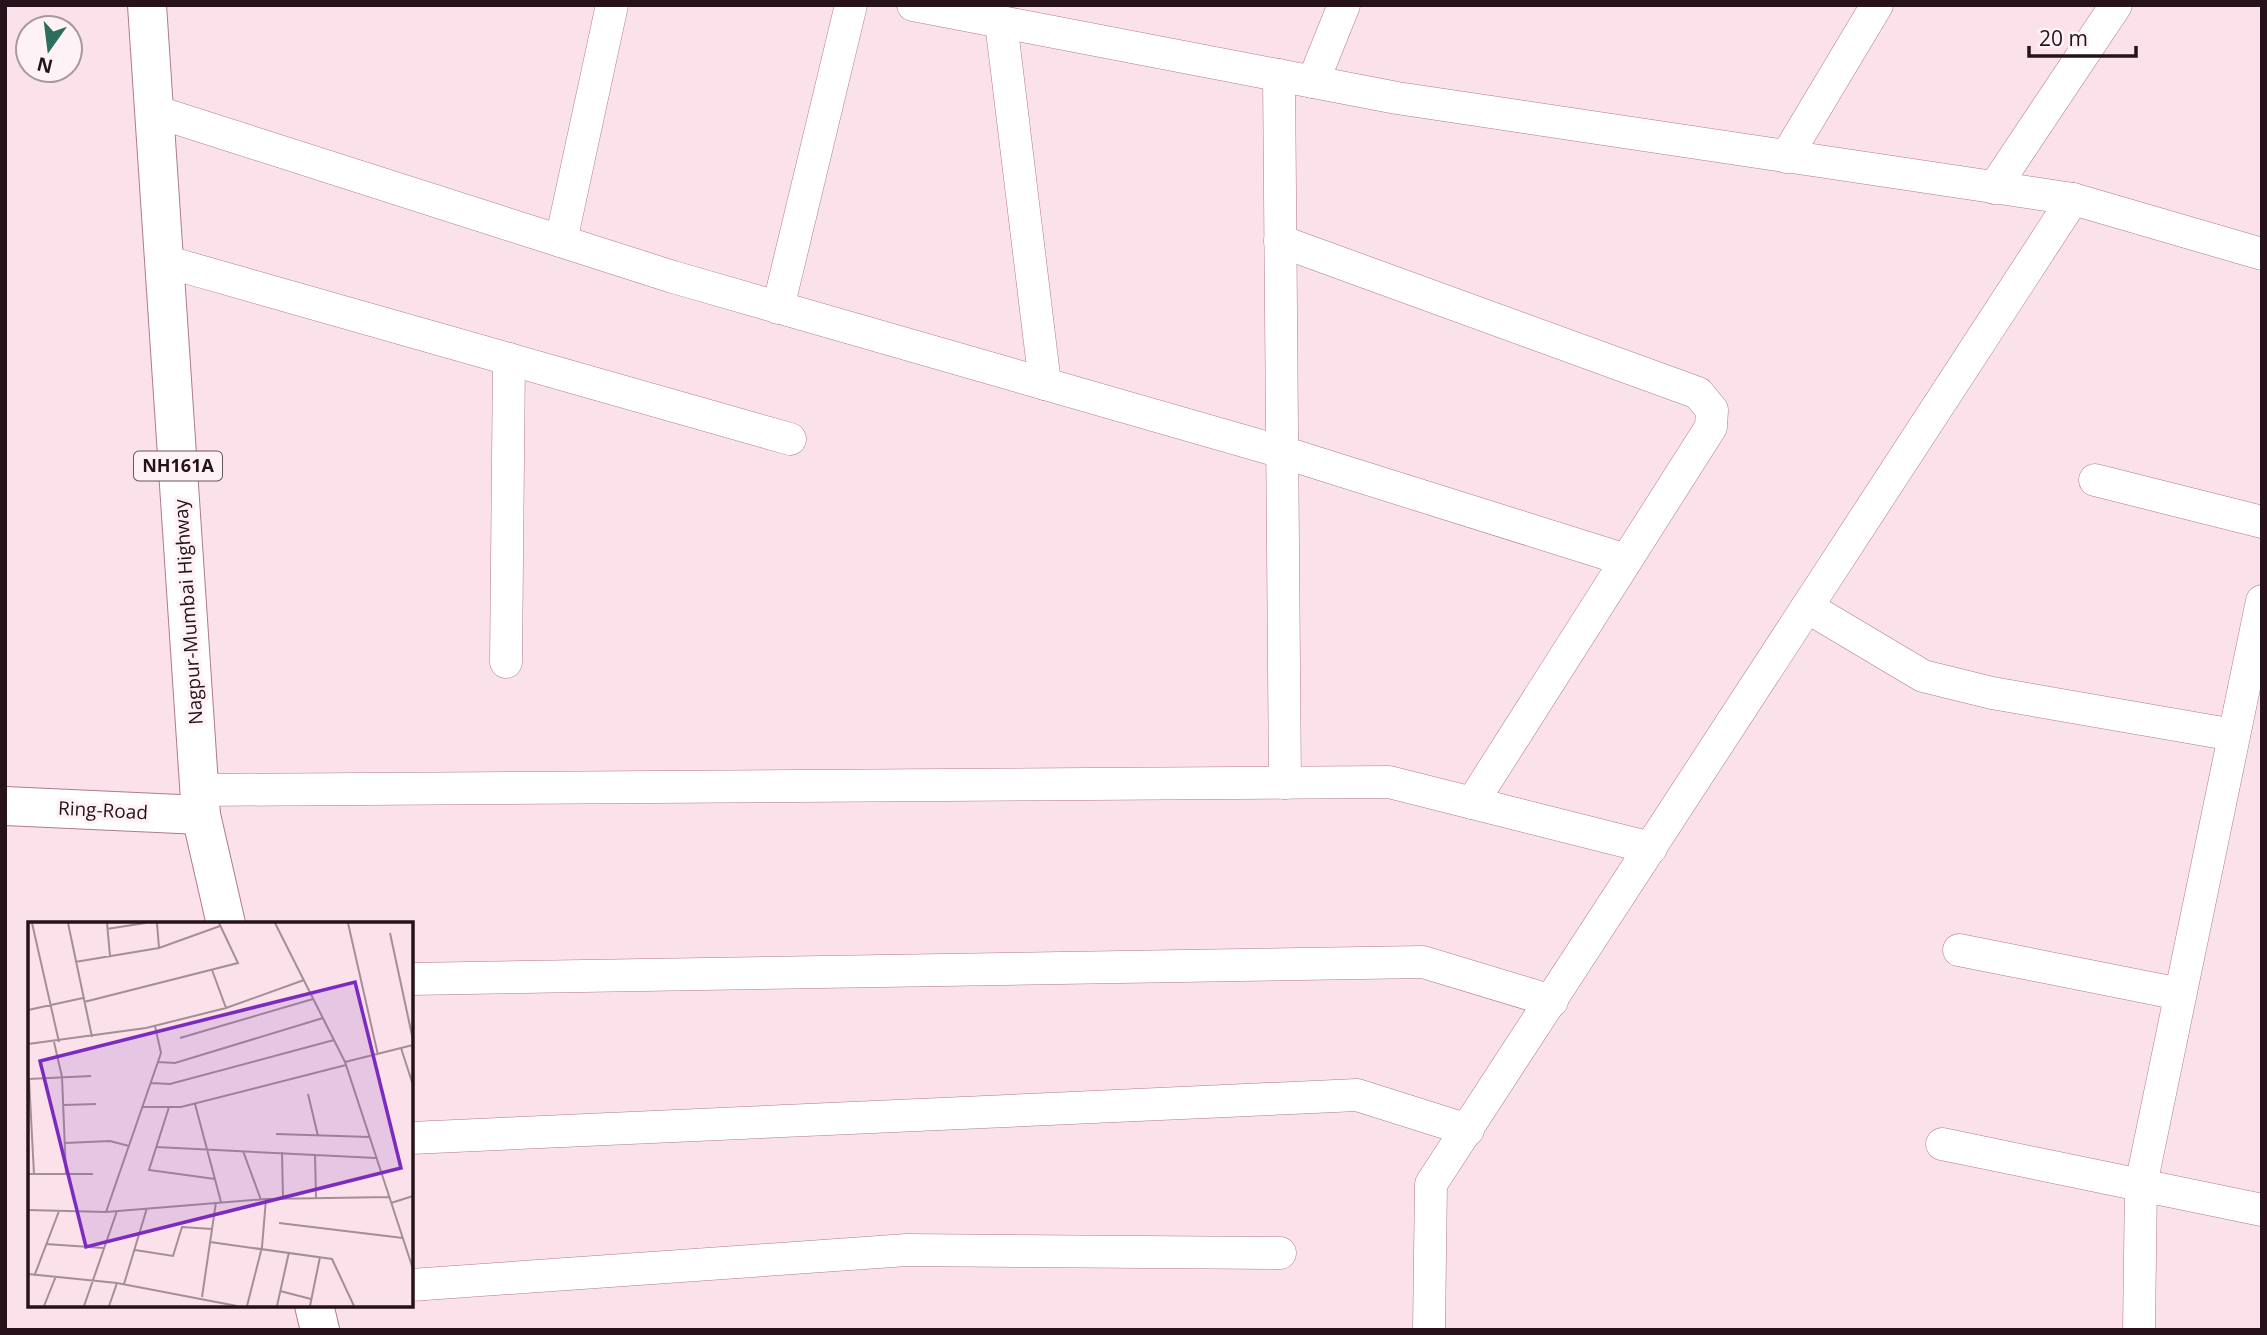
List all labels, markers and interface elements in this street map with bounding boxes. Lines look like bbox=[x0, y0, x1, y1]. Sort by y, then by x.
north arrow bbox=[14, 14, 84, 84]
scale bar bbox=[2029, 14, 2136, 58]
text: 20 m bbox=[2039, 24, 2088, 52]
text: N bbox=[34, 51, 56, 80]
road number: NH161A bbox=[134, 452, 222, 480]
street label: Nagpur-Mumbai Highway bbox=[167, 498, 209, 726]
street label: Ring-Road bbox=[57, 795, 149, 825]
inset map bbox=[28, 922, 413, 1307]

